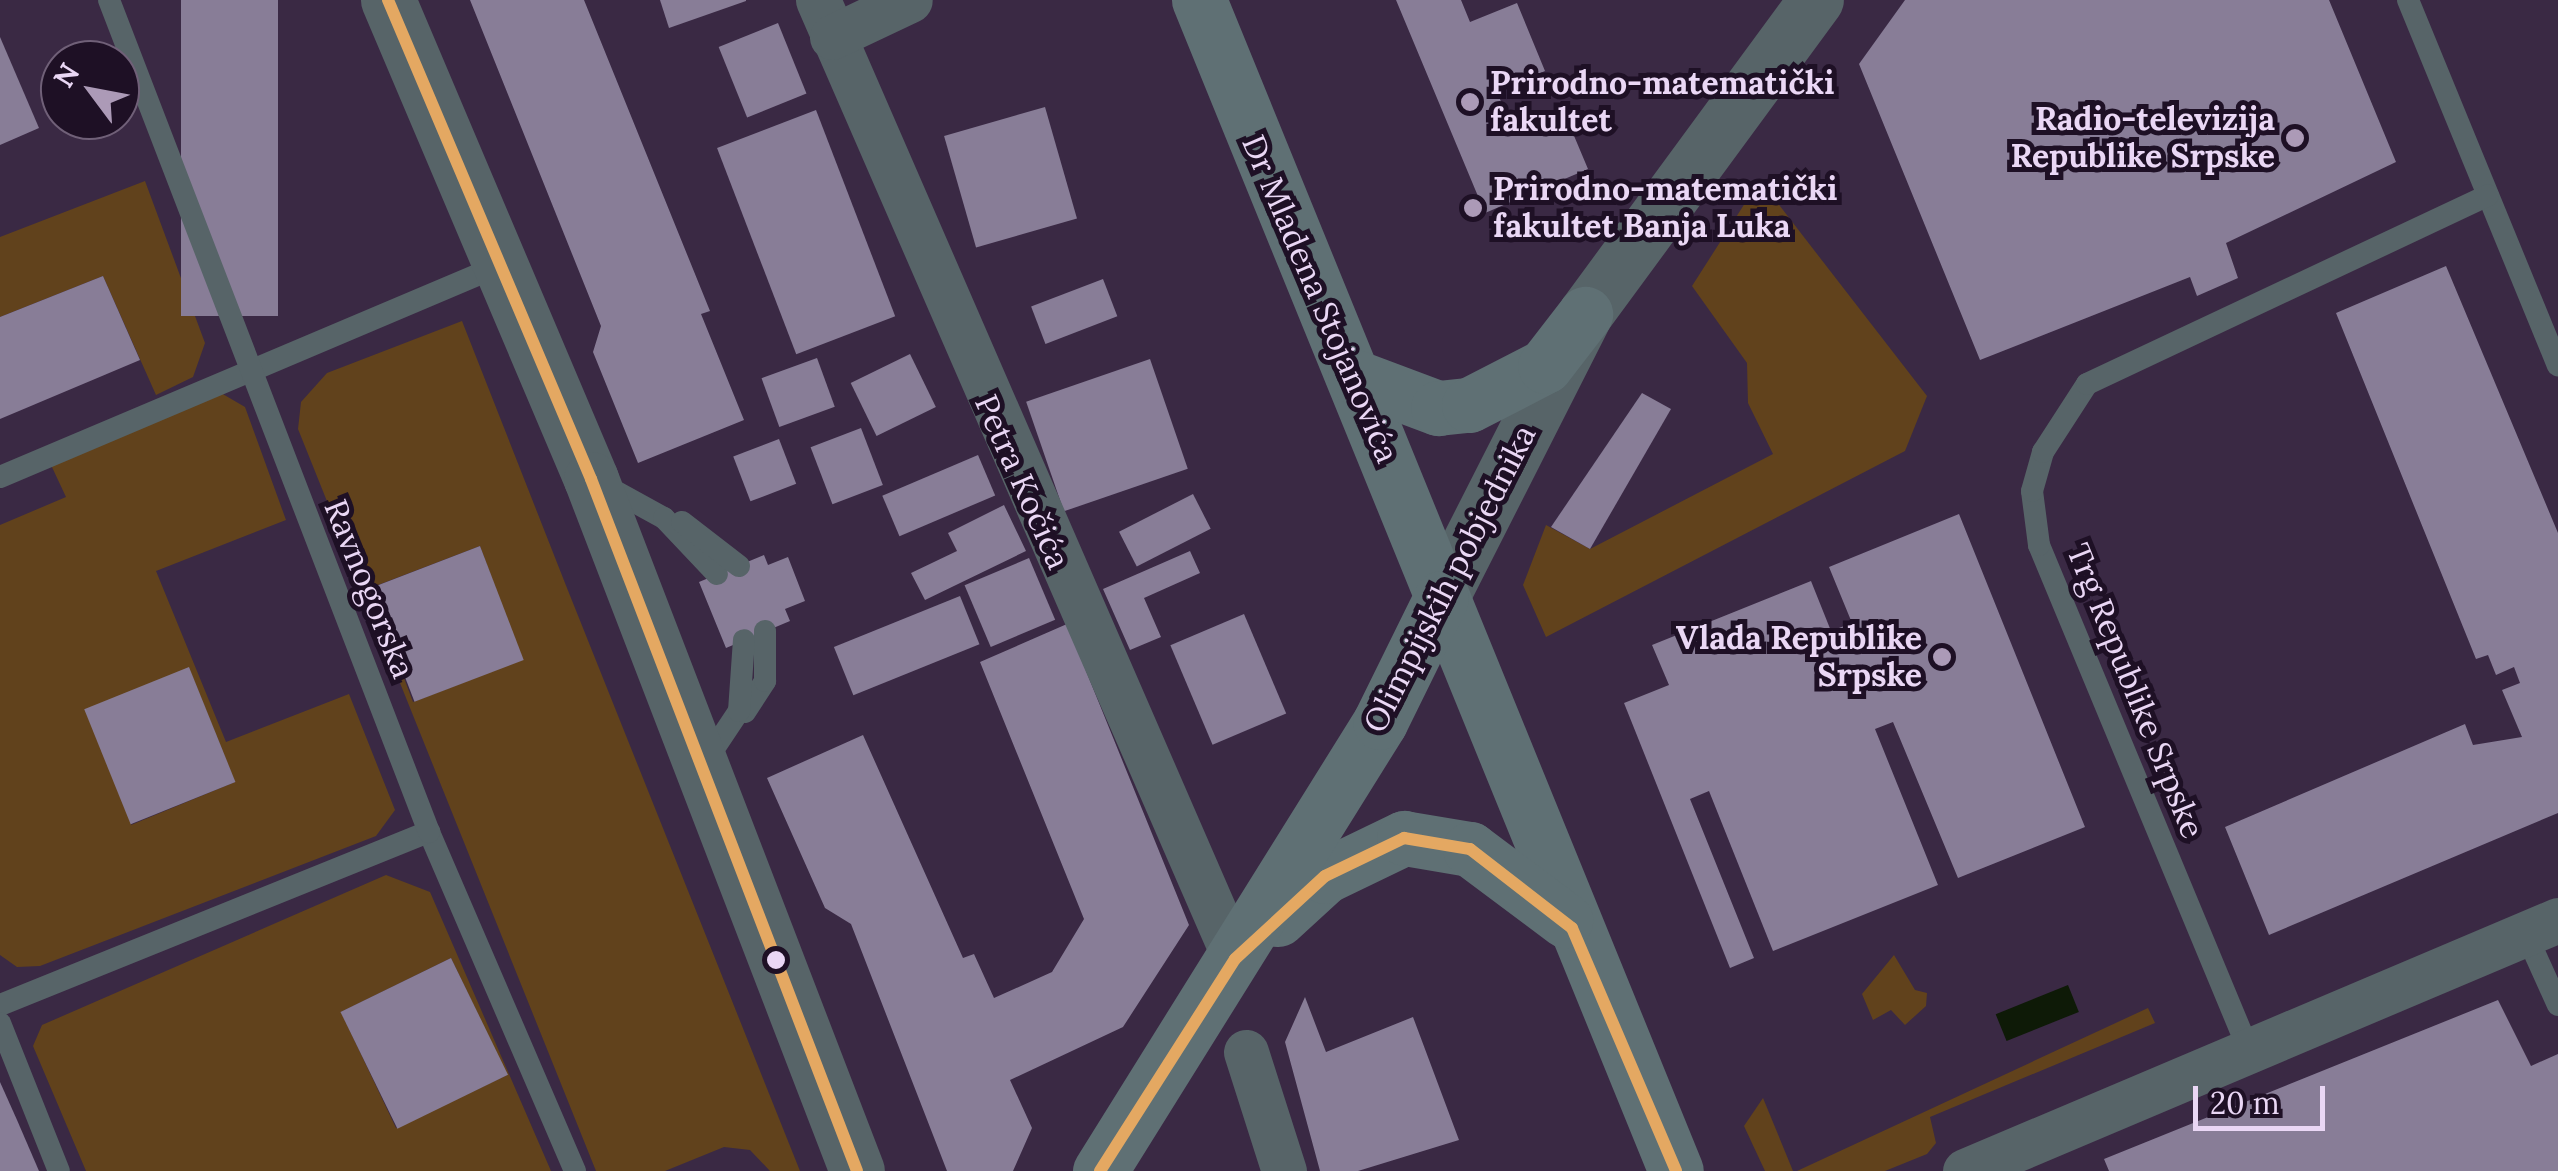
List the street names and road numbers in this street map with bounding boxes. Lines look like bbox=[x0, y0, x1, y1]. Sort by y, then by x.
street label: Dr Mladena Stojanovića bbox=[1234, 129, 1406, 469]
street label: Petra Kočića bbox=[966, 389, 1078, 575]
street label: Olimpijskih pobjednika bbox=[1356, 419, 1544, 739]
street label: Ravnogorska bbox=[316, 494, 422, 684]
street label: Trg Republike Srpske bbox=[2058, 538, 2212, 844]

